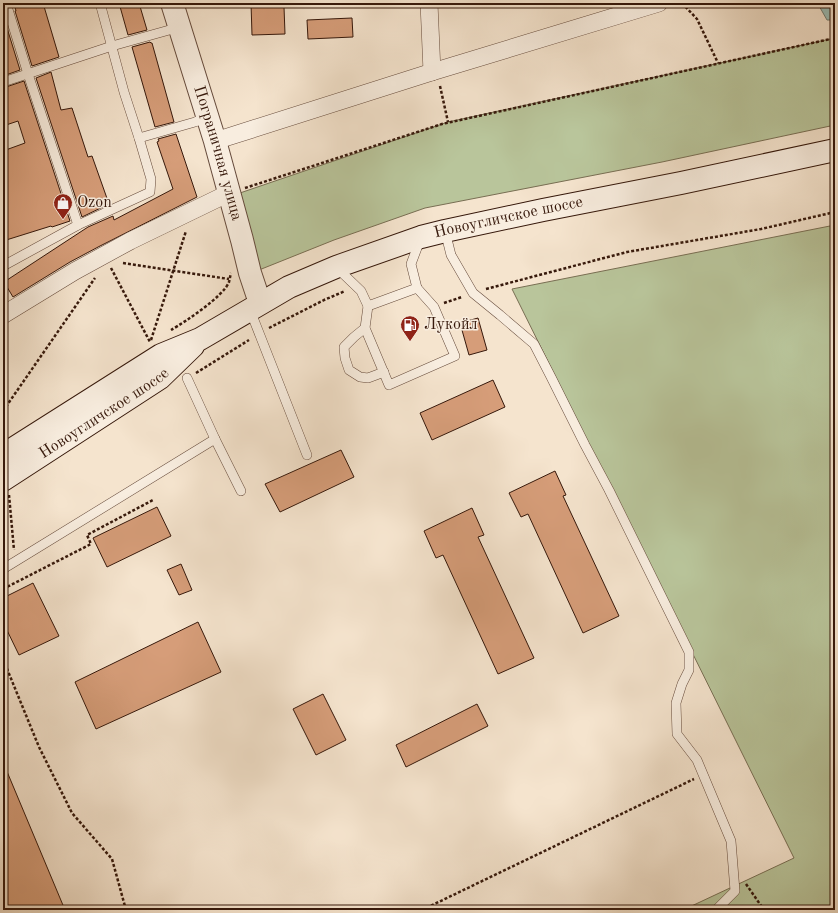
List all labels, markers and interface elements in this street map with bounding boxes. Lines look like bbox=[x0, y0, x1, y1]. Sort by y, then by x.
street label: Пограничная улица bbox=[190, 84, 244, 223]
shop icon: Ozon bbox=[52, 192, 74, 220]
street label: Новоугличское шоссе bbox=[432, 194, 584, 241]
place label: Ozon bbox=[77, 195, 112, 211]
fuel station icon: Лукойл bbox=[399, 314, 421, 342]
place label: Лукойл bbox=[424, 317, 478, 333]
street label: Новоугличское шоссе bbox=[36, 365, 173, 462]

